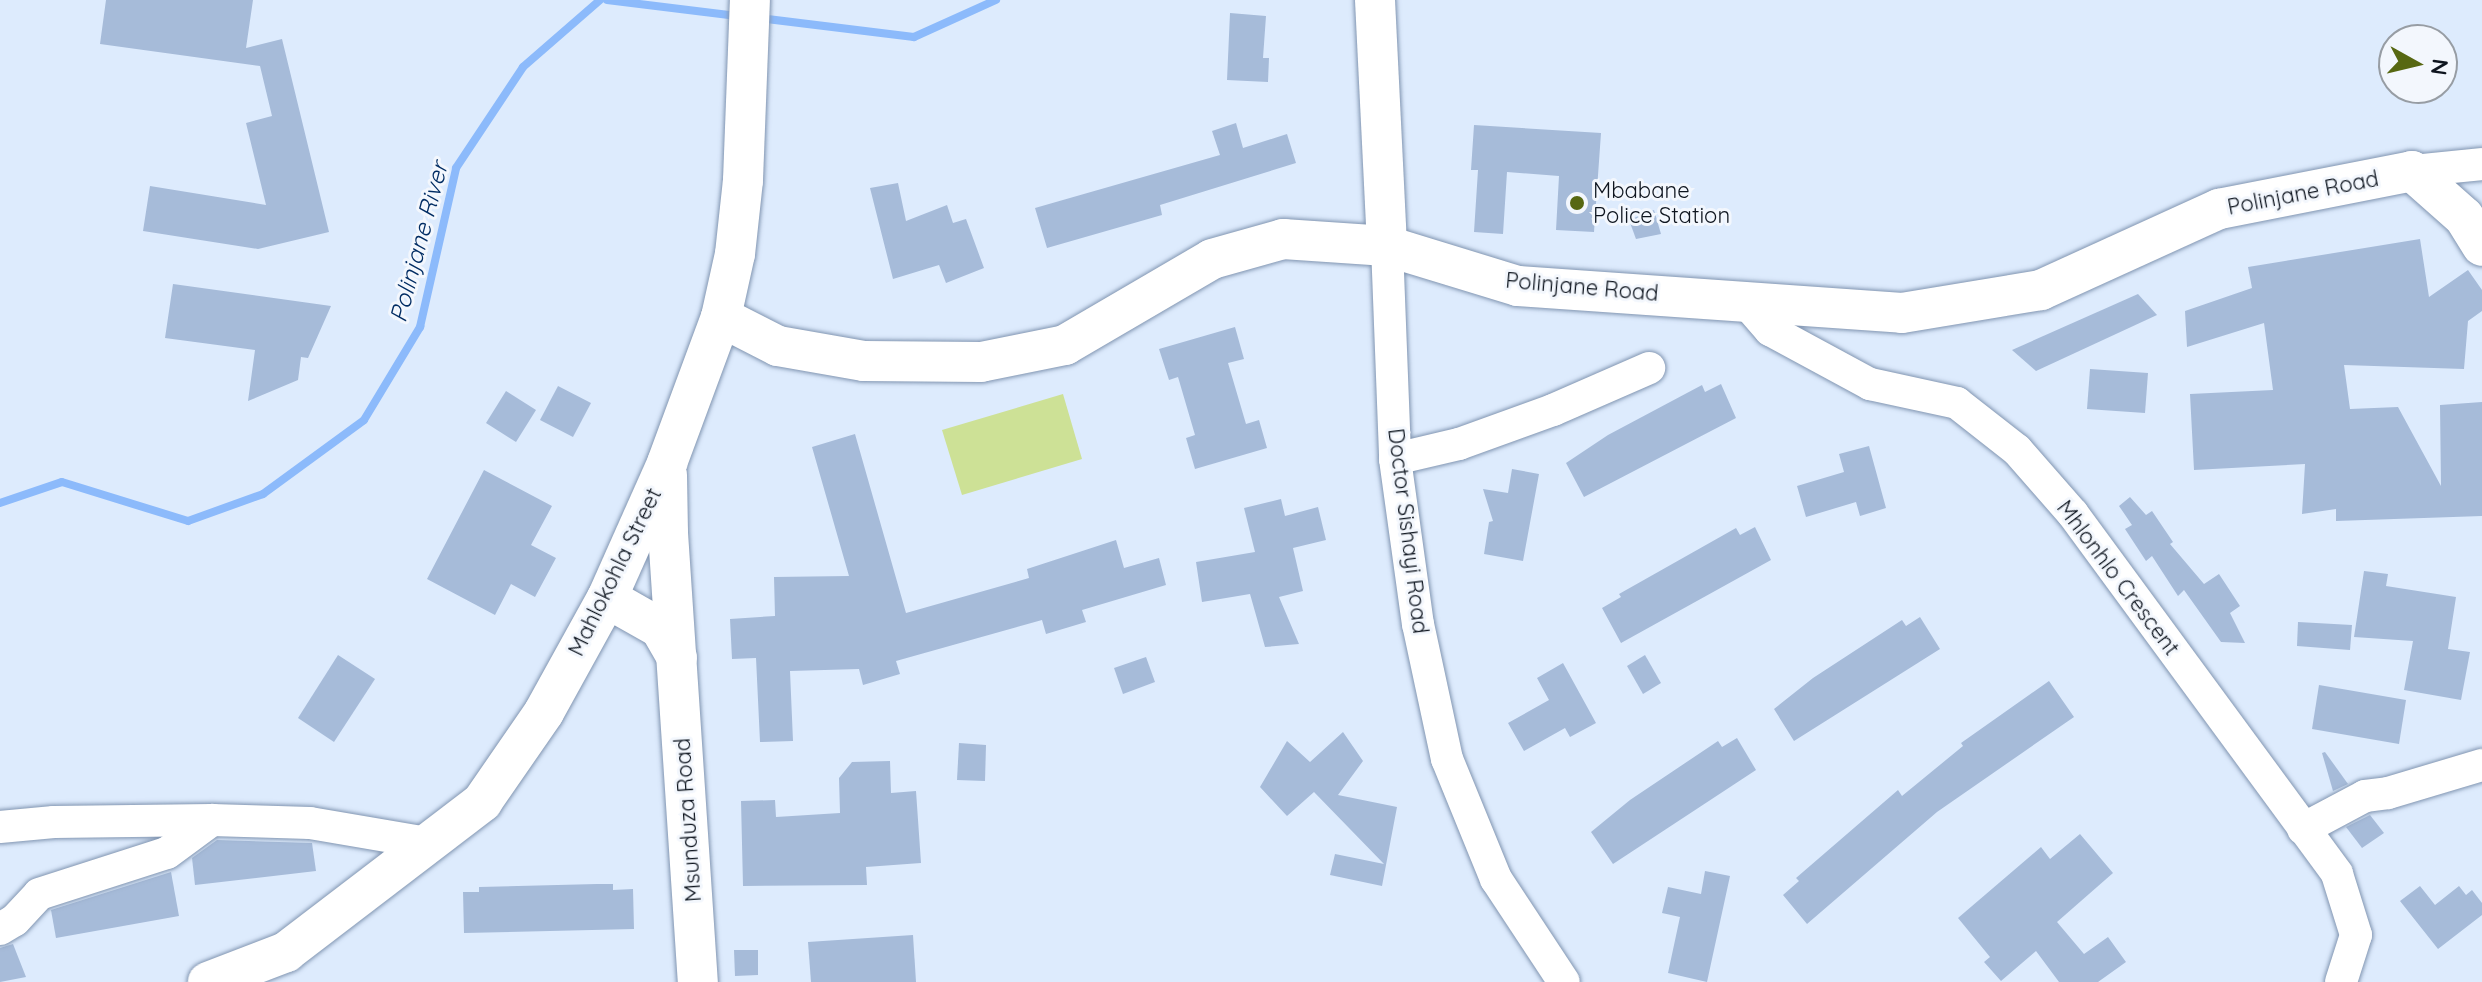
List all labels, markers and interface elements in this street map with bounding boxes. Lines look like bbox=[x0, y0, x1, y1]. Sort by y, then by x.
north arrow bbox=[2378, 24, 2458, 104]
text: N bbox=[2425, 57, 2455, 77]
water label: Polinjane River bbox=[384, 159, 454, 325]
street label: Polinjane Road bbox=[2225, 165, 2381, 221]
place label: Mbabane Police Station bbox=[1593, 177, 1730, 228]
marker: Mbabane Police Station bbox=[1568, 194, 1586, 212]
street label: Polinjane Road bbox=[1504, 267, 1660, 307]
street label: Doctor Sishayi Road bbox=[1382, 427, 1434, 635]
street label: Mahlokohla Street bbox=[563, 484, 667, 660]
street label: Mhlonhlo Crescent bbox=[2051, 495, 2185, 661]
street label: Msunduza Road bbox=[669, 737, 707, 903]

